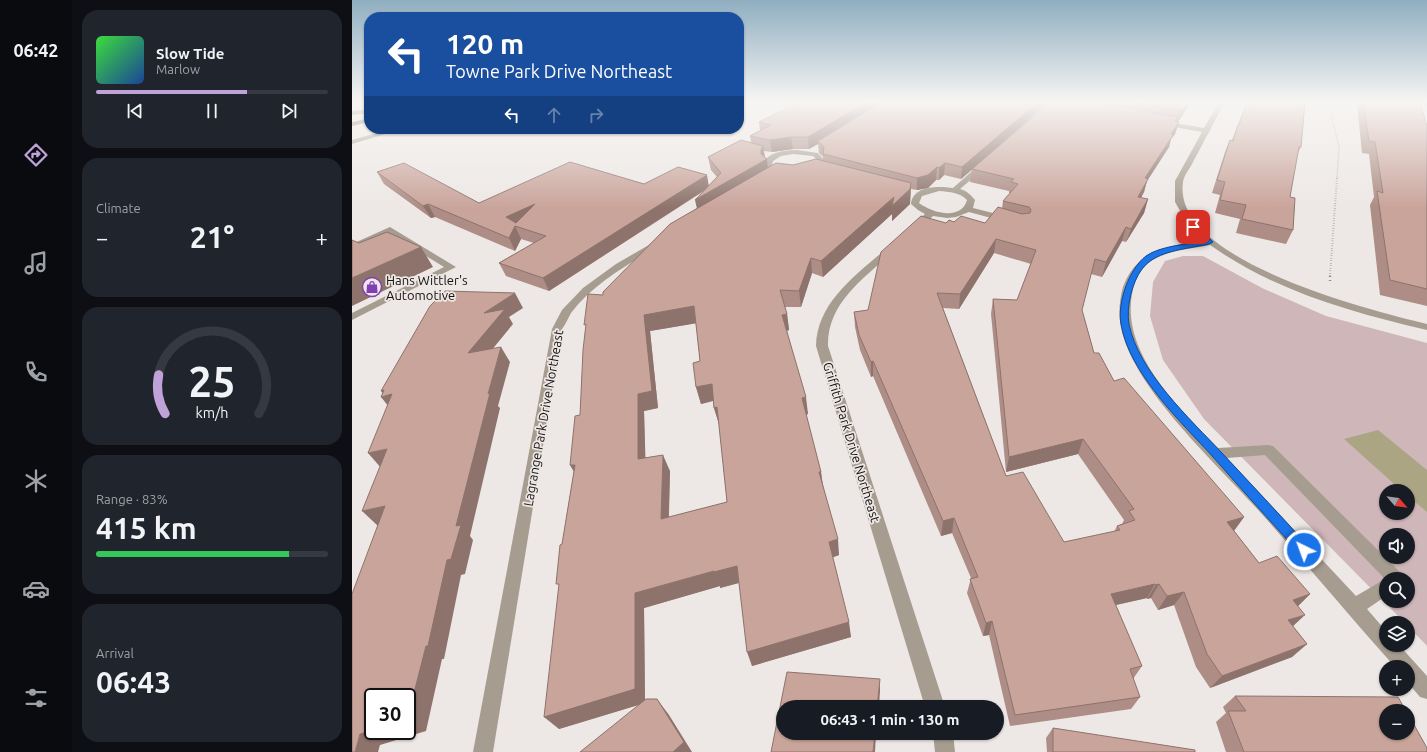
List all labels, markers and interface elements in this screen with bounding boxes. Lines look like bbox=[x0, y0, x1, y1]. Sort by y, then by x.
icon: left bbox=[380, 28, 432, 80]
text: 120 m bbox=[446, 28, 524, 59]
text: 06:42 bbox=[13, 40, 59, 60]
text: Slow Tide bbox=[156, 45, 224, 62]
text: Towne Park Drive Northeast bbox=[446, 61, 672, 81]
text: Marlow bbox=[156, 62, 200, 76]
icon: previous bbox=[124, 100, 146, 122]
icon: pause bbox=[201, 100, 223, 122]
icon: next bbox=[278, 100, 300, 122]
icon: left bbox=[501, 104, 523, 126]
icon: ahead bbox=[543, 104, 565, 126]
icon: right bbox=[585, 104, 607, 126]
icon: directions bbox=[22, 141, 50, 169]
text: Climate bbox=[96, 201, 141, 215]
pin bbox=[1176, 210, 1210, 244]
icon: arrive bbox=[1182, 216, 1204, 238]
text: 21° bbox=[190, 220, 234, 254]
text: − bbox=[96, 225, 108, 250]
text: + bbox=[316, 225, 328, 250]
icon: music bbox=[22, 249, 50, 277]
place label: Hans Wittler's Automotive bbox=[386, 273, 468, 302]
shop icon: Hans Wittler's Automotive bbox=[361, 276, 383, 298]
street label: Lagrange Park Drive Northeast bbox=[521, 329, 565, 507]
icon: phone bbox=[22, 358, 50, 386]
text: 25 bbox=[189, 358, 235, 405]
street label: Griffith Park Drive Northeast bbox=[821, 360, 883, 524]
text: km/h bbox=[196, 405, 228, 421]
icon: climate bbox=[22, 467, 50, 495]
north arrow bbox=[1379, 484, 1415, 520]
map controls bbox=[1379, 484, 1415, 740]
text: Range · 83% bbox=[96, 492, 168, 506]
text: 415 km bbox=[96, 511, 197, 545]
button: sound bbox=[1379, 528, 1415, 564]
position arrow bbox=[1283, 529, 1325, 571]
button: search bbox=[1379, 572, 1415, 608]
icon: car bbox=[22, 575, 50, 603]
button: layers bbox=[1379, 616, 1415, 652]
text: Arrival bbox=[96, 646, 134, 660]
button: + bbox=[1379, 660, 1415, 696]
text: 06:43 bbox=[96, 665, 171, 699]
icon: filters bbox=[22, 684, 50, 712]
speed limit sign: 30 bbox=[364, 688, 416, 740]
button: − bbox=[1379, 704, 1415, 740]
text: 06:43 · 1 min · 130 m bbox=[821, 711, 959, 728]

